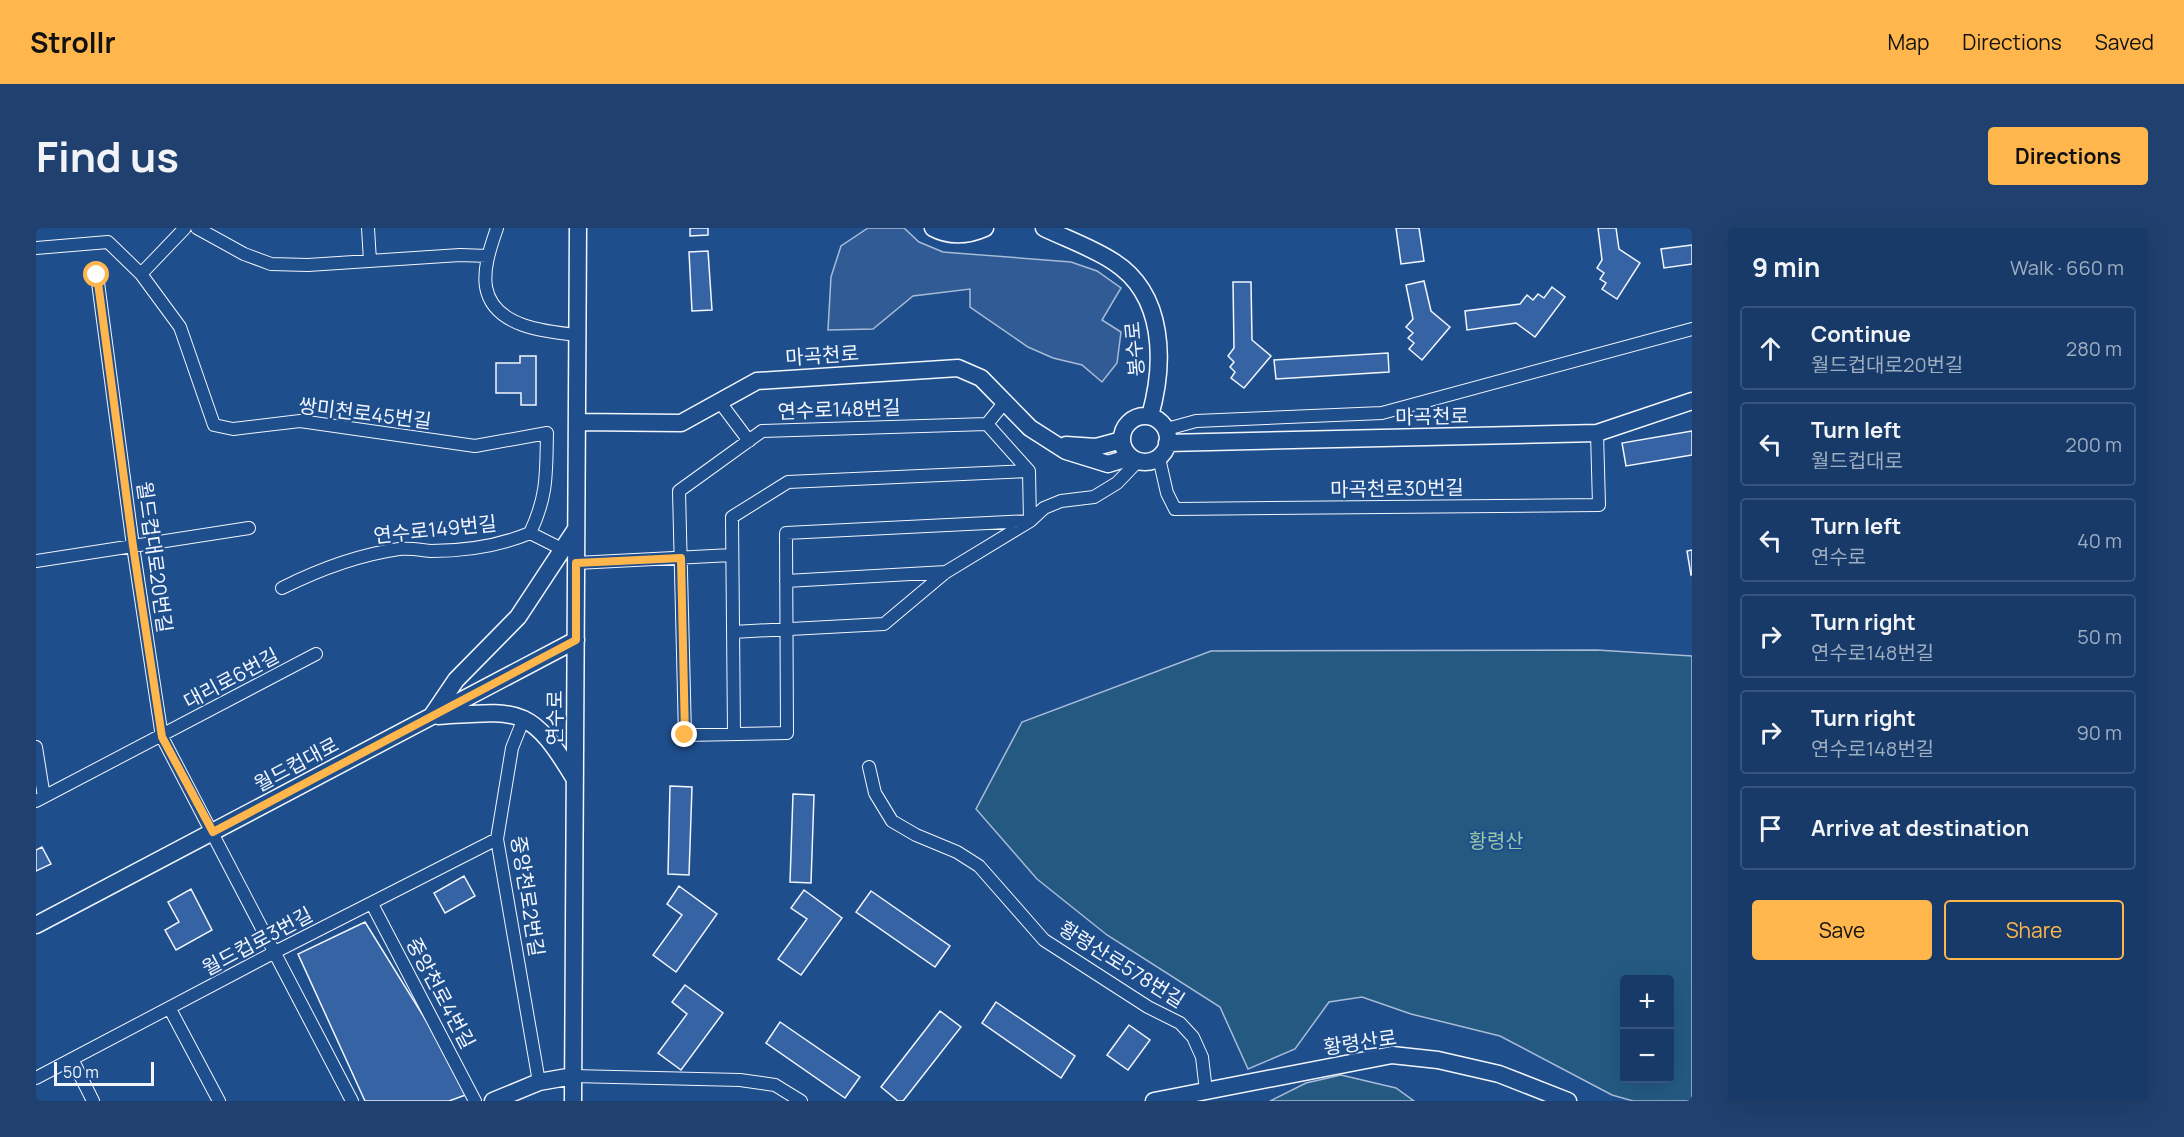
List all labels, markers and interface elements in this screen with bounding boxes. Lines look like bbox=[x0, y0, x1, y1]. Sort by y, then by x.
text: Strollr bbox=[30, 23, 116, 61]
text: Map bbox=[1888, 28, 1929, 56]
text: Directions bbox=[1962, 28, 2062, 56]
text: Saved bbox=[2095, 28, 2154, 56]
text: Find us bbox=[36, 127, 179, 185]
button: Directions bbox=[1988, 127, 2148, 185]
text: 9 min bbox=[1752, 249, 1820, 285]
text: Walk · 660 m bbox=[2010, 254, 2124, 281]
route start bbox=[83, 261, 109, 287]
text: Continue bbox=[1811, 319, 1911, 349]
street label: 봉수로 bbox=[1118, 320, 1150, 378]
icon: ahead bbox=[1754, 332, 1787, 365]
text: 280 m bbox=[2066, 335, 2122, 362]
street label: 마곡천로 bbox=[784, 339, 860, 371]
text: 월드컵대로20번길 bbox=[1811, 351, 1963, 378]
street label: 쌍미천로45번길 bbox=[297, 391, 433, 435]
street label: 연수로148번길 bbox=[777, 393, 901, 425]
street label: 마곡천로 bbox=[1395, 402, 1469, 430]
text: Turn left bbox=[1811, 415, 1901, 445]
icon: left bbox=[1754, 428, 1787, 461]
text: 200 m bbox=[2065, 431, 2122, 458]
text: 월드컵대로 bbox=[1811, 447, 1903, 474]
street label: 마곡천로30번길 bbox=[1330, 473, 1464, 503]
street label: 월드컵대로20번길 bbox=[131, 480, 179, 634]
street label: 연수로149번길 bbox=[372, 509, 498, 549]
text: Turn left bbox=[1811, 511, 1901, 541]
icon: left bbox=[1754, 524, 1787, 557]
text: 40 m bbox=[2077, 527, 2122, 554]
text: 연수로 bbox=[1811, 543, 1866, 570]
text: Turn right bbox=[1811, 607, 1916, 637]
icon: right bbox=[1754, 620, 1787, 653]
text: 50 m bbox=[2077, 623, 2122, 650]
text: 연수로148번길 bbox=[1811, 639, 1934, 666]
street label: 대리로6번길 bbox=[179, 642, 283, 714]
street label: 연수로 bbox=[541, 690, 568, 746]
text: Turn right bbox=[1811, 703, 1916, 733]
icon: right bbox=[1754, 716, 1787, 749]
text: 90 m bbox=[2076, 719, 2122, 746]
route end bbox=[671, 721, 697, 747]
street label: 월드컵대로 bbox=[249, 730, 343, 798]
text: 연수로148번길 bbox=[1811, 735, 1934, 762]
icon: arrive bbox=[1754, 812, 1787, 845]
text: Arrive at destination bbox=[1811, 813, 2029, 843]
park label: 황령산 bbox=[1468, 827, 1524, 854]
street label: 중앙천로2번길 bbox=[505, 834, 551, 958]
button: Save bbox=[1752, 900, 1932, 960]
button: Share bbox=[1944, 900, 2124, 960]
street label: 월드컵로3번길 bbox=[197, 901, 317, 981]
street label: 황령산로578번길 bbox=[1054, 915, 1190, 1013]
street label: 중앙천로4번길 bbox=[400, 933, 482, 1053]
map controls bbox=[1620, 975, 1674, 1083]
button: + bbox=[1620, 975, 1674, 1029]
street label: 황령산로 bbox=[1322, 1024, 1398, 1060]
button: − bbox=[1620, 1029, 1674, 1083]
scale bar bbox=[54, 1059, 154, 1086]
text: 50 m bbox=[63, 1061, 99, 1083]

